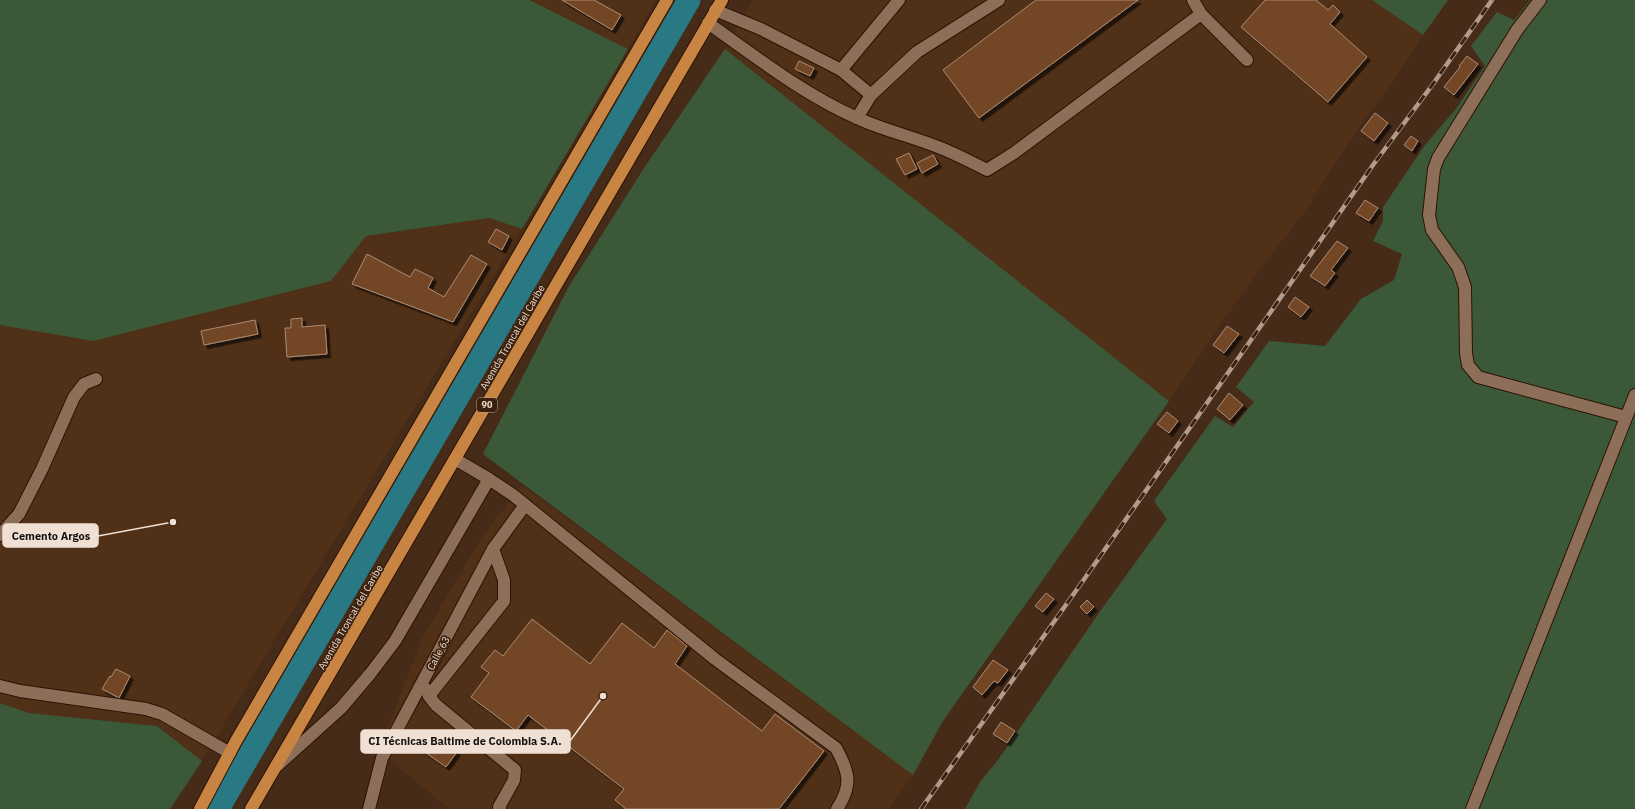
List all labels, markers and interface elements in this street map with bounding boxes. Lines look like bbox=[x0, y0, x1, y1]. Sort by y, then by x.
street label: Avenida Troncal del Caribe bbox=[477, 282, 548, 392]
road number: 90 bbox=[477, 398, 497, 412]
callout: Cemento Argos bbox=[3, 524, 98, 547]
text: Cemento Argos bbox=[12, 529, 91, 543]
street label: Avenida Troncal del Caribe bbox=[315, 562, 386, 672]
street label: Calle 63 bbox=[424, 634, 453, 673]
callout: CI Técnicas Baltime de Colombia S.A. bbox=[361, 730, 570, 753]
text: CI Técnicas Baltime de Colombia S.A. bbox=[368, 734, 562, 748]

